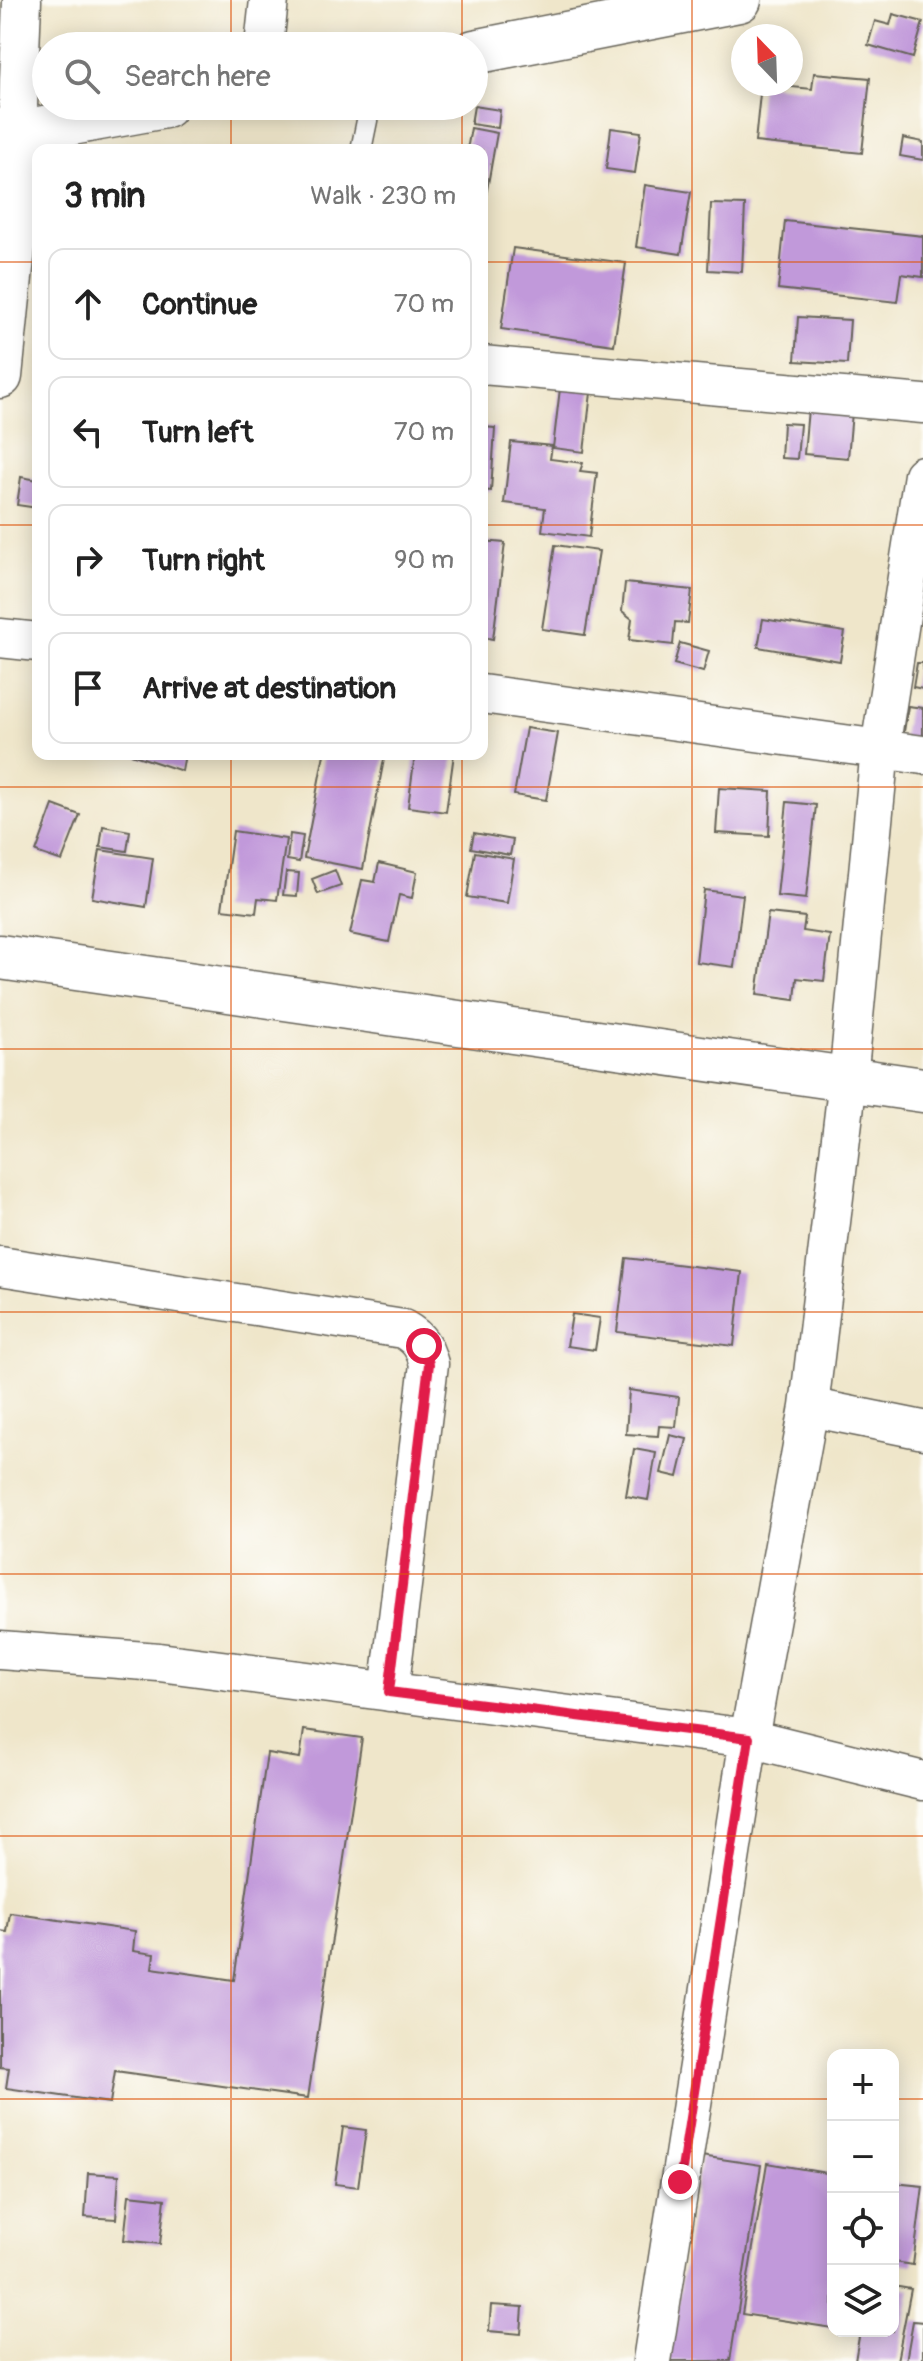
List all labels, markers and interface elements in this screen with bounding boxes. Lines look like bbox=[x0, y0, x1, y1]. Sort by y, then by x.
north arrow bbox=[731, 24, 803, 96]
search box bbox=[32, 32, 488, 120]
icon: search bbox=[60, 54, 104, 98]
text: Search here bbox=[124, 58, 271, 95]
text: 3 min bbox=[64, 175, 146, 218]
text: Walk · 230 m bbox=[310, 180, 456, 212]
icon: ahead bbox=[66, 282, 110, 326]
text: Continue bbox=[142, 286, 257, 323]
text: 70 m bbox=[394, 288, 454, 320]
icon: left bbox=[66, 410, 110, 454]
text: Turn left bbox=[142, 414, 253, 451]
text: 70 m bbox=[394, 416, 454, 448]
icon: right bbox=[66, 538, 110, 582]
text: Turn right bbox=[142, 542, 265, 579]
text: 90 m bbox=[394, 544, 454, 576]
icon: arrive bbox=[66, 666, 110, 710]
text: Arrive at destination bbox=[142, 670, 396, 707]
route start bbox=[406, 1328, 442, 1364]
map controls bbox=[827, 2049, 899, 2337]
button: + bbox=[827, 2049, 899, 2121]
button: − bbox=[827, 2121, 899, 2193]
route end bbox=[662, 2164, 698, 2200]
button: locate bbox=[827, 2193, 899, 2265]
button: layers bbox=[827, 2265, 899, 2337]

